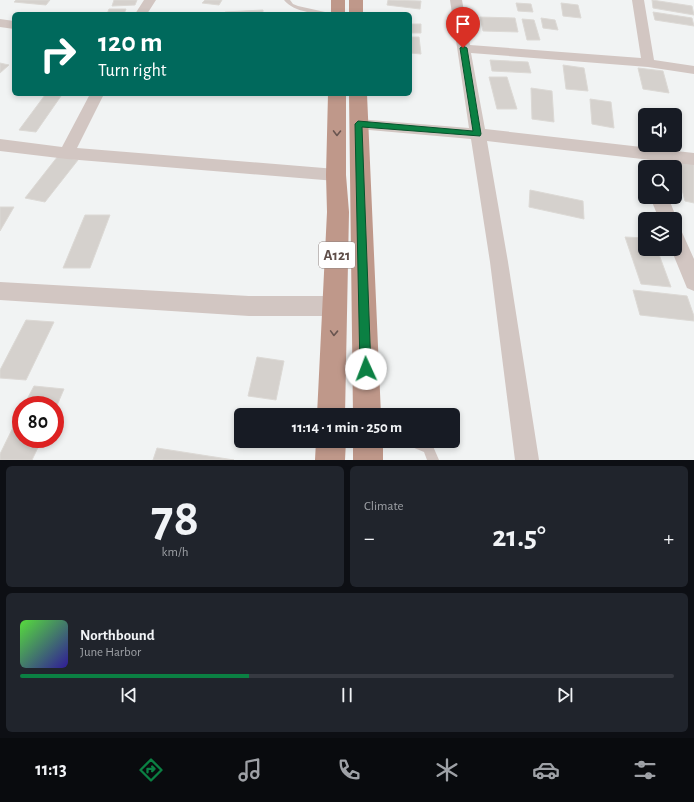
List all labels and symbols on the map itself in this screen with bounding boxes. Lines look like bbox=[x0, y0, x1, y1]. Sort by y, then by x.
pin bbox=[446, 7.0, 480, 48]
one-way arrow bbox=[333, 130, 341, 136]
road number: A121 bbox=[319, 242, 355, 268]
one-way arrow bbox=[330, 330, 339, 336]
position arrow bbox=[345, 348, 387, 390]
speed limit sign: 80 bbox=[12, 396, 64, 448]

